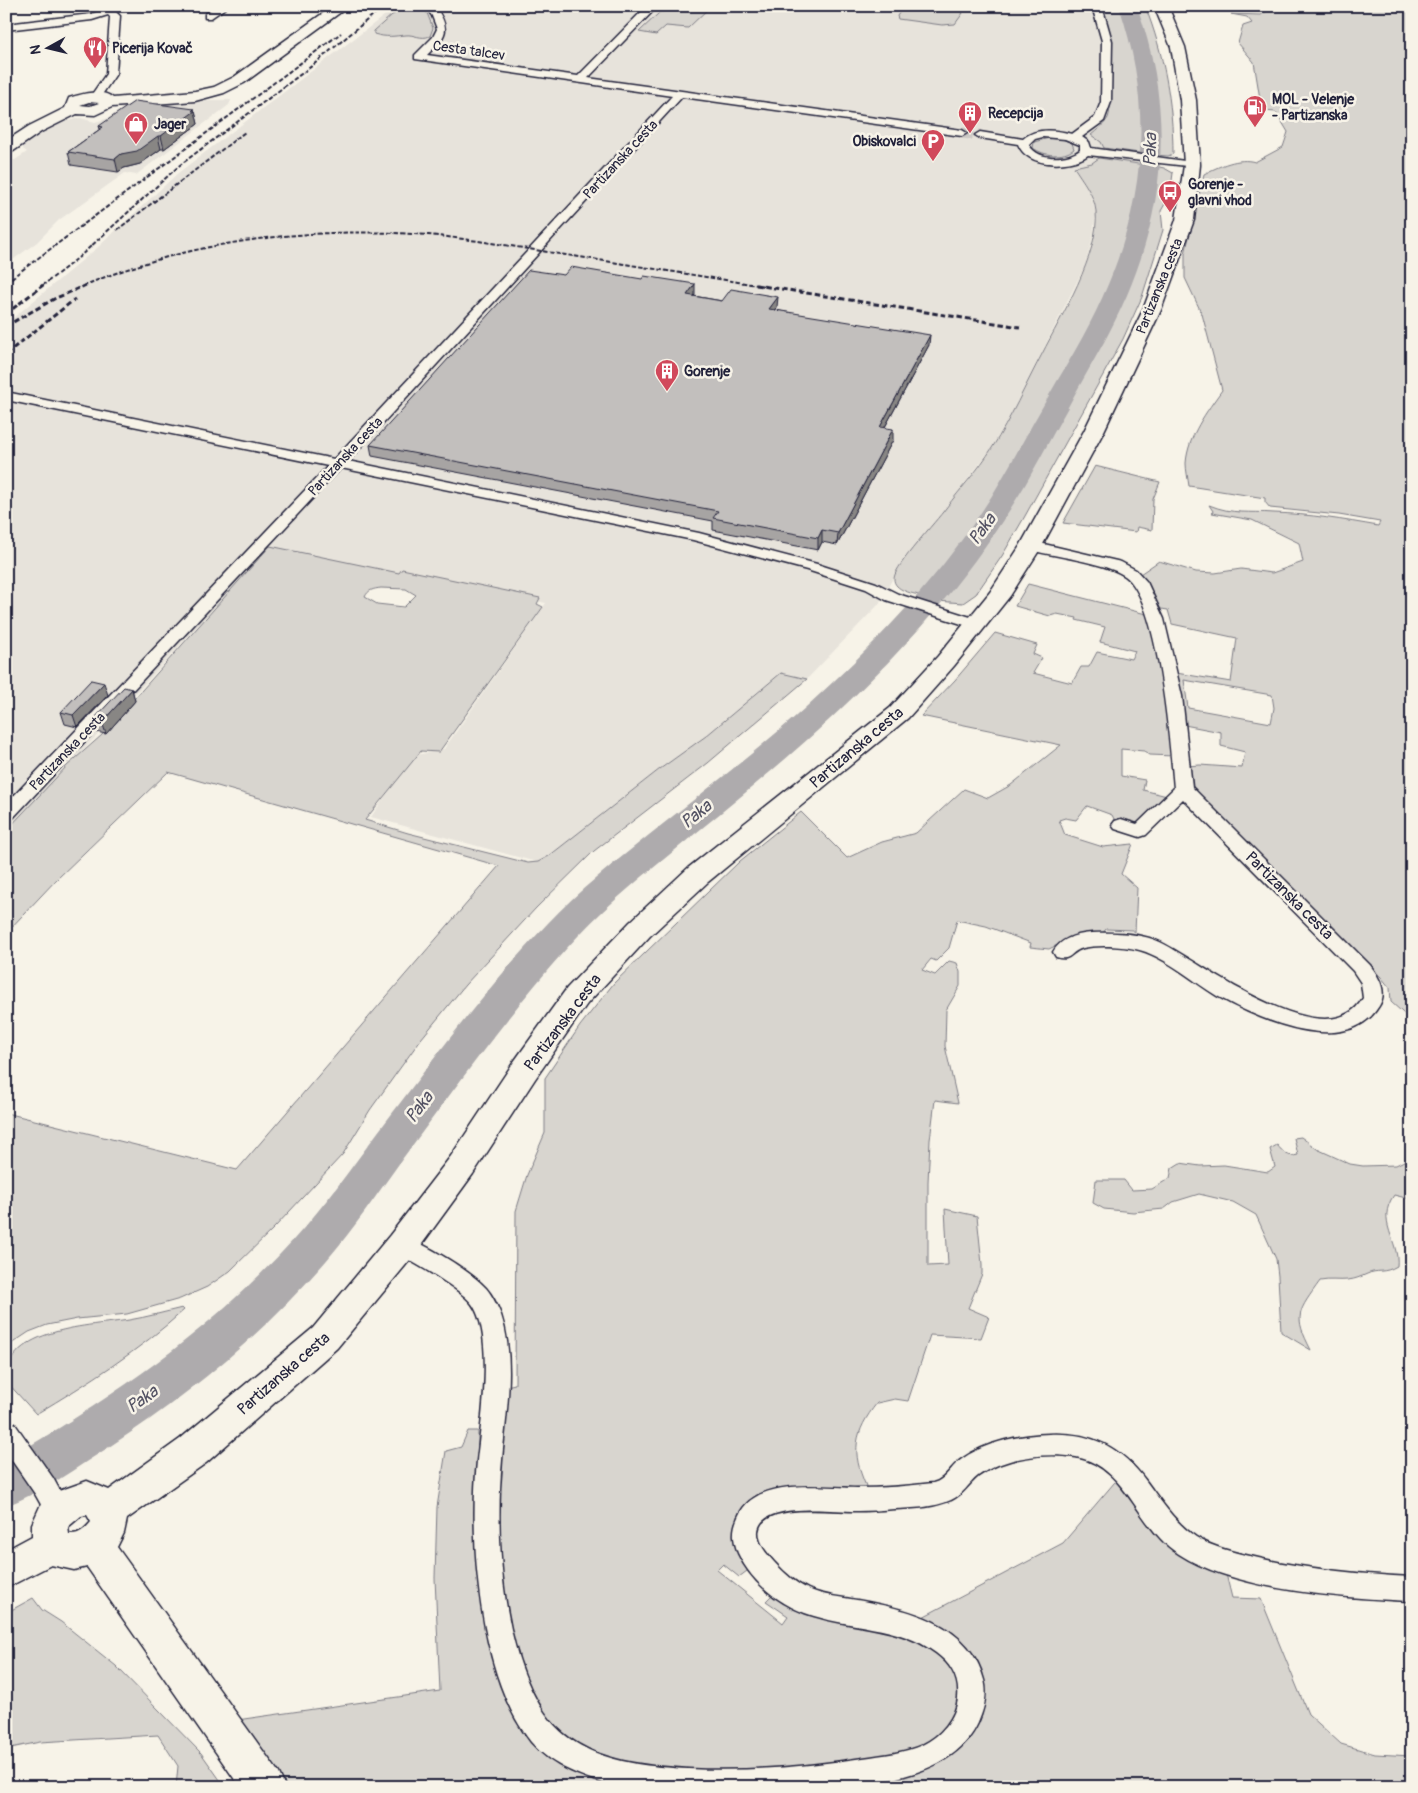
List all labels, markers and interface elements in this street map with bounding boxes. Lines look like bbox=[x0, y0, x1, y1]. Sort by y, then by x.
north arrow bbox=[22, 22, 72, 72]
restaurant icon: Picerija Kovač bbox=[82, 35, 108, 69]
street label: Cesta talcev bbox=[432, 37, 506, 64]
place label: Picerija Kovač bbox=[112, 40, 193, 57]
text: N bbox=[27, 44, 45, 56]
place label: MOL - Velenje - Partizanska bbox=[1272, 91, 1355, 124]
fuel station icon: MOL - Velenje - Partizanska bbox=[1242, 94, 1268, 128]
building icon: Recepcija bbox=[957, 100, 983, 134]
place label: Recepcija bbox=[988, 105, 1044, 122]
shop icon: Jager bbox=[123, 111, 149, 145]
place label: Jager bbox=[154, 116, 187, 133]
street label: Partizanska cesta bbox=[579, 116, 661, 202]
parking icon: Obiskovalci bbox=[920, 128, 946, 162]
water label: Paka bbox=[1138, 131, 1163, 167]
place label: Obiskovalci bbox=[852, 133, 916, 150]
place label: Gorenje - glavni vhod bbox=[1188, 176, 1252, 209]
bus stop icon: Gorenje - glavni vhod bbox=[1157, 179, 1183, 213]
street label: Partizanska cesta bbox=[1132, 236, 1186, 337]
building icon: Gorenje bbox=[654, 358, 680, 392]
place label: Gorenje bbox=[684, 363, 731, 380]
street label: Partizanska cesta bbox=[304, 413, 386, 499]
water label: Paka bbox=[963, 508, 1002, 550]
street label: Partizanska cesta bbox=[806, 703, 908, 793]
street label: Partizanska cesta bbox=[26, 709, 109, 794]
water label: Paka bbox=[676, 794, 718, 834]
street label: Partizanska cesta bbox=[1241, 847, 1338, 944]
street label: Partizanska cesta bbox=[520, 970, 606, 1075]
water label: Paka bbox=[400, 1086, 440, 1128]
street label: Partizanska cesta bbox=[233, 1328, 334, 1420]
water label: Paka bbox=[122, 1379, 164, 1418]

